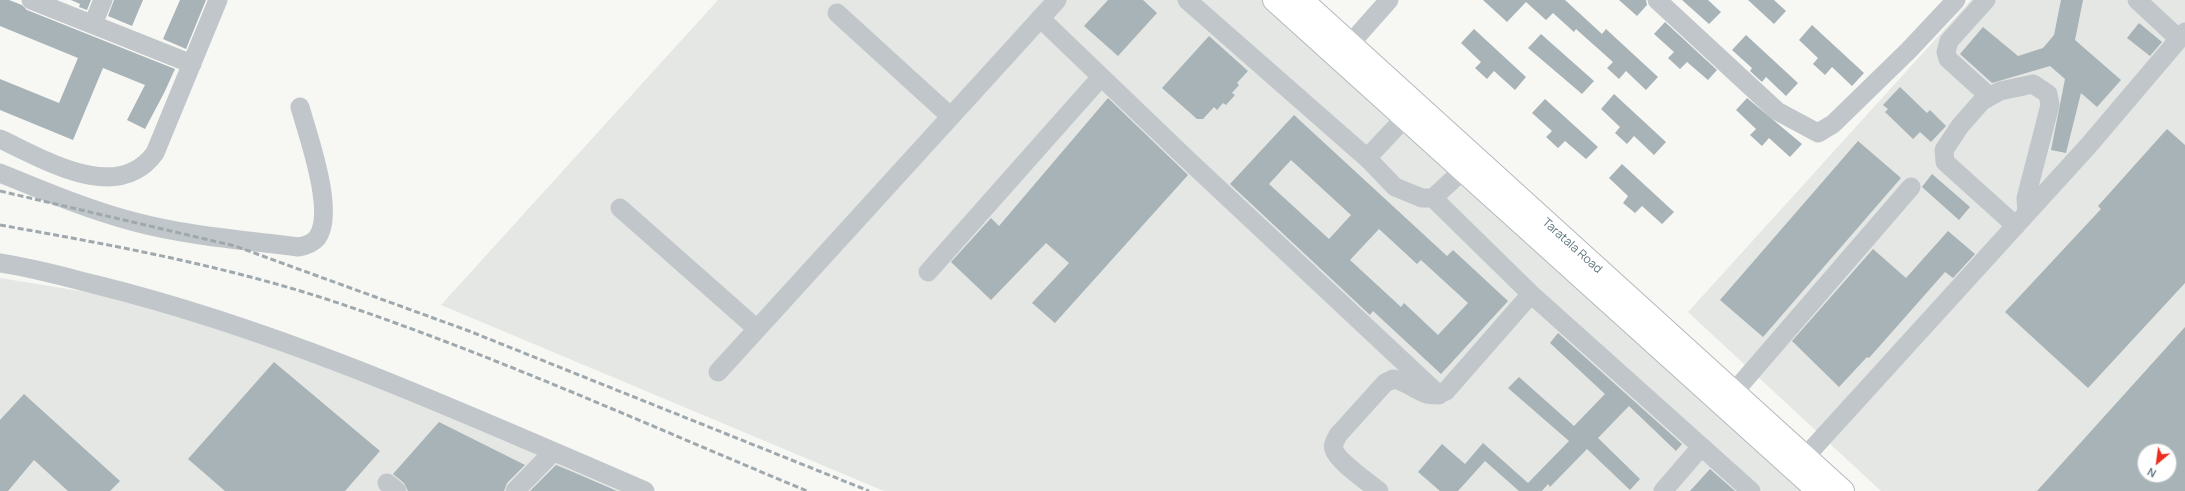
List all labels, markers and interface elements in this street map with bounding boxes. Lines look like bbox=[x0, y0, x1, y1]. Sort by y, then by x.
street label: Taratala Road bbox=[1539, 215, 1605, 277]
north arrow bbox=[2137, 443, 2177, 483]
text: N bbox=[2144, 465, 2159, 482]

